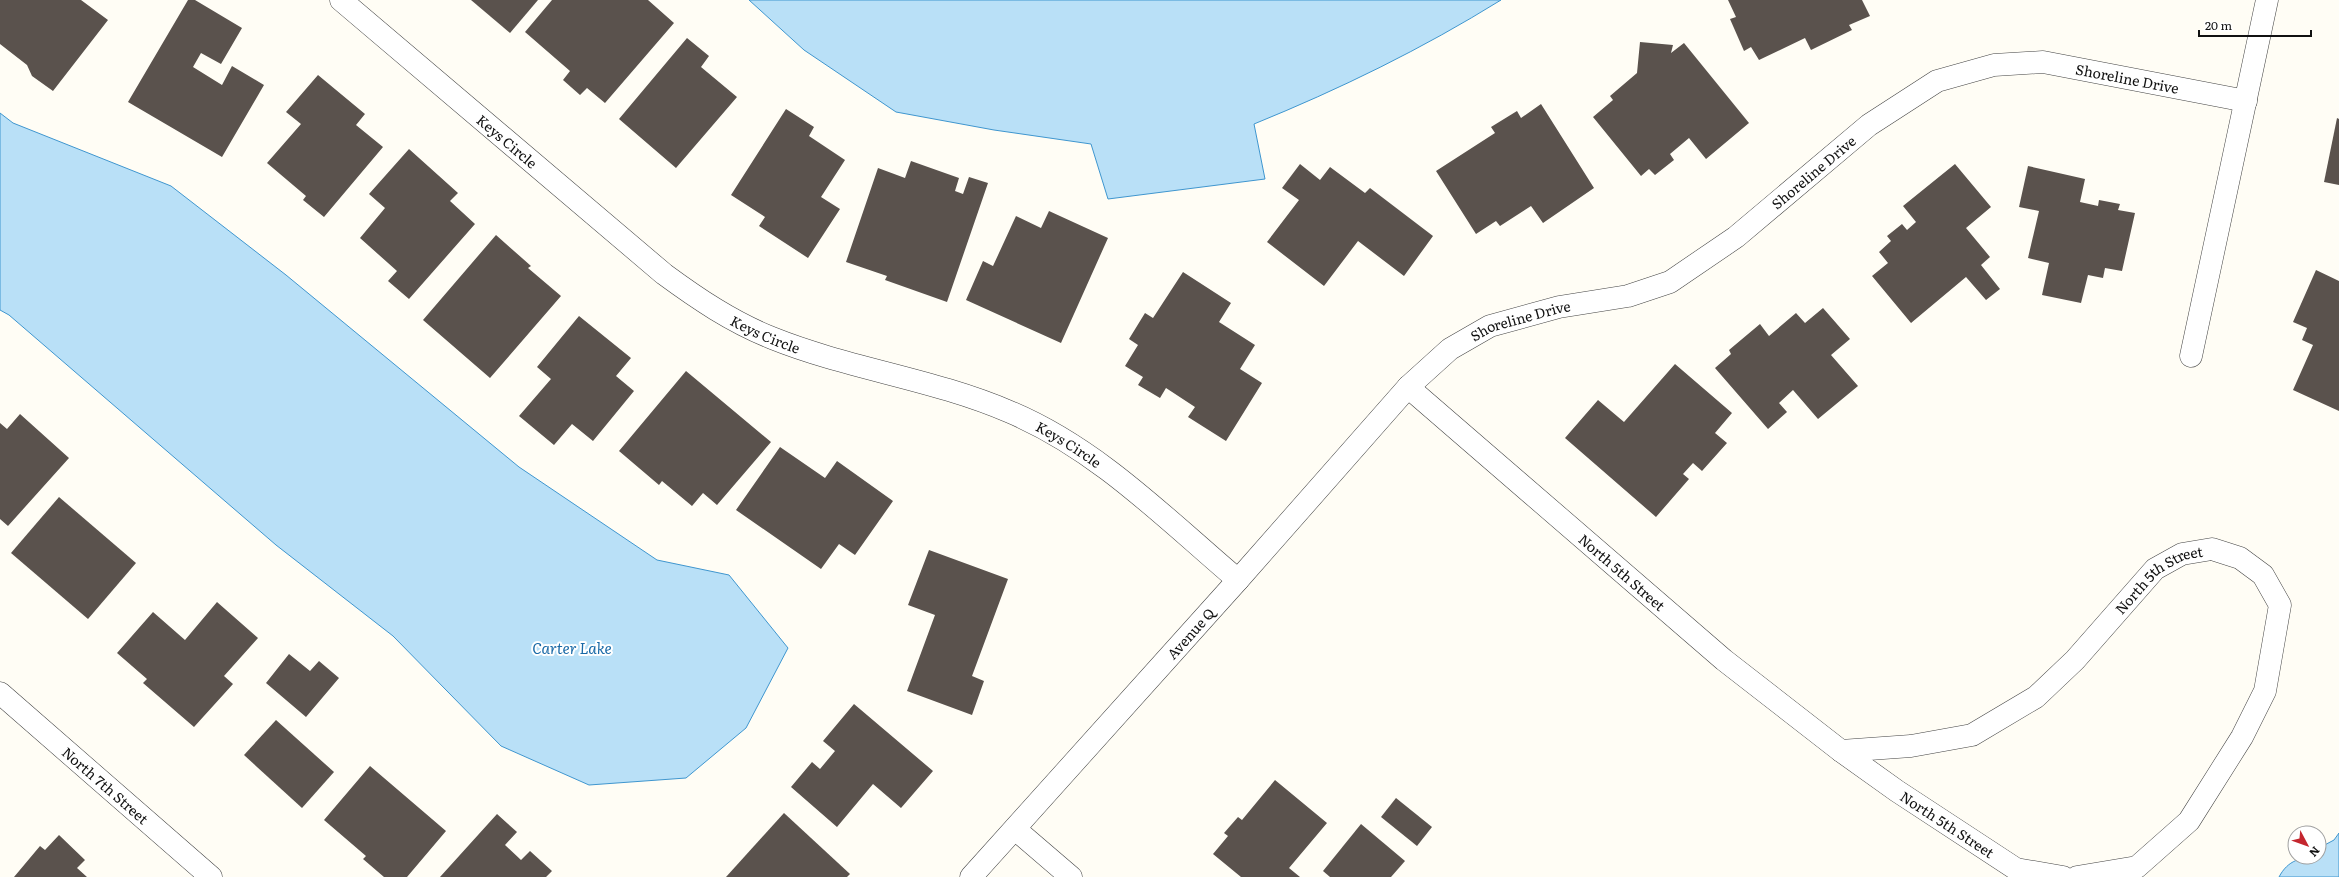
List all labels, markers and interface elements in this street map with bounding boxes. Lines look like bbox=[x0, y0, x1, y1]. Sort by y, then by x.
scale bar bbox=[2199, 12, 2311, 38]
text: 20 m bbox=[2205, 16, 2232, 34]
street label: Shoreline Drive bbox=[2074, 59, 2181, 98]
street label: Keys Circle bbox=[473, 109, 542, 173]
street label: Shoreline Drive bbox=[1767, 131, 1860, 213]
street label: Shoreline Drive bbox=[1466, 295, 1572, 345]
street label: Keys Circle bbox=[727, 310, 803, 358]
street label: Keys Circle bbox=[1033, 416, 1106, 472]
street label: North 5th Street bbox=[1575, 529, 1670, 615]
street label: North 5th Street bbox=[2110, 541, 2205, 618]
street label: Avenue Q bbox=[1162, 601, 1220, 663]
water label: Carter Lake bbox=[532, 636, 612, 659]
street label: North 7th Street bbox=[58, 742, 153, 828]
street label: North 5th Street bbox=[1897, 786, 1999, 862]
north arrow bbox=[2287, 825, 2327, 865]
text: N bbox=[2306, 843, 2324, 861]

